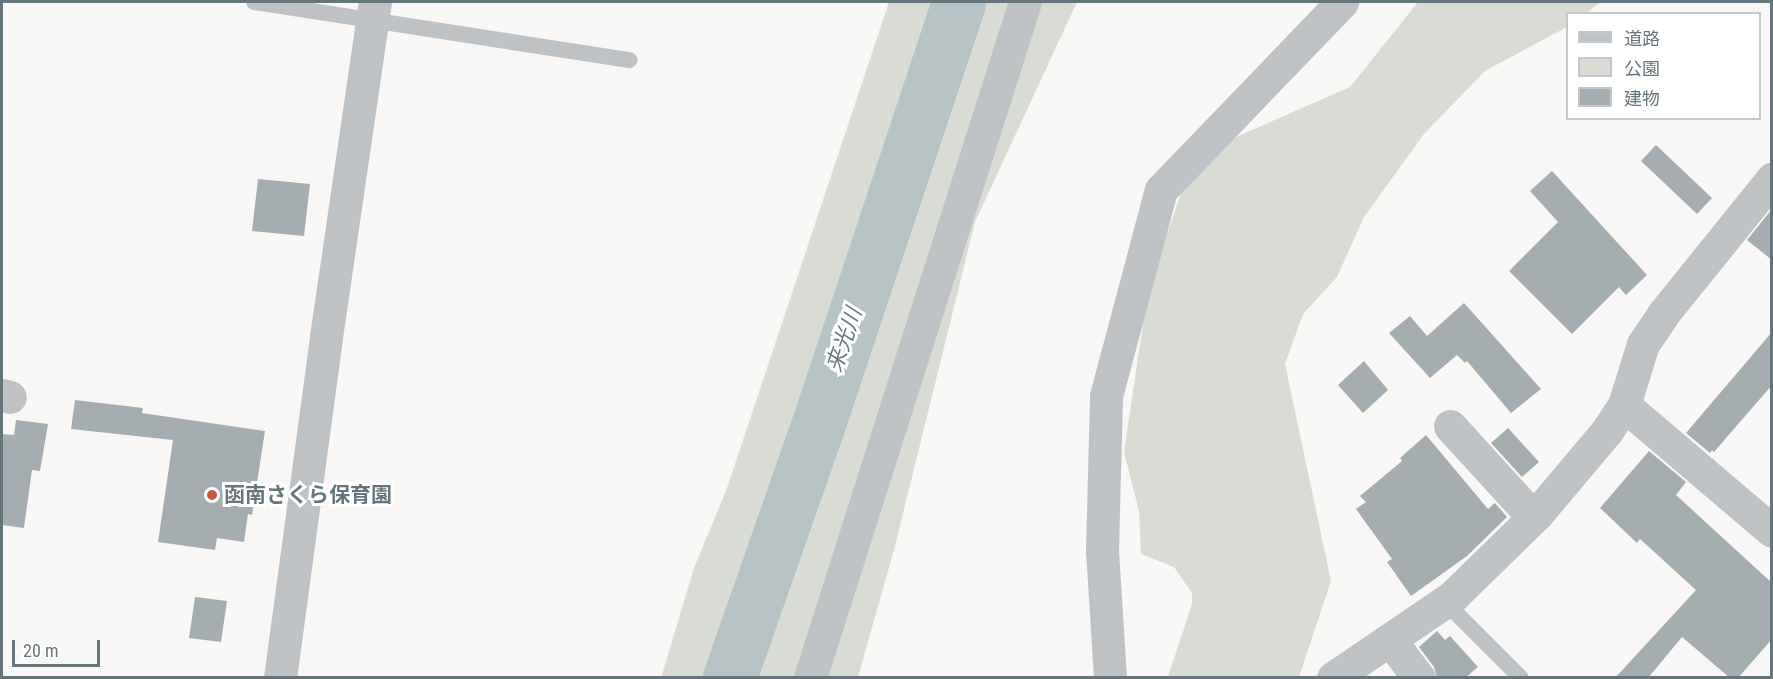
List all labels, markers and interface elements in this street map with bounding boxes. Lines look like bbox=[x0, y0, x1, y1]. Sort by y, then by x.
legend bbox=[1566, 12, 1761, 120]
text: 道路 bbox=[1624, 28, 1660, 49]
text: 公園 bbox=[1624, 58, 1660, 79]
text: 建物 bbox=[1624, 88, 1660, 109]
water label: 来光川 bbox=[821, 305, 867, 375]
place label: 函南さくら保育園 bbox=[224, 482, 392, 508]
marker: 函南さくら保育園 bbox=[205, 488, 219, 502]
scale bar bbox=[15, 628, 104, 666]
text: 20 m bbox=[23, 640, 58, 661]

